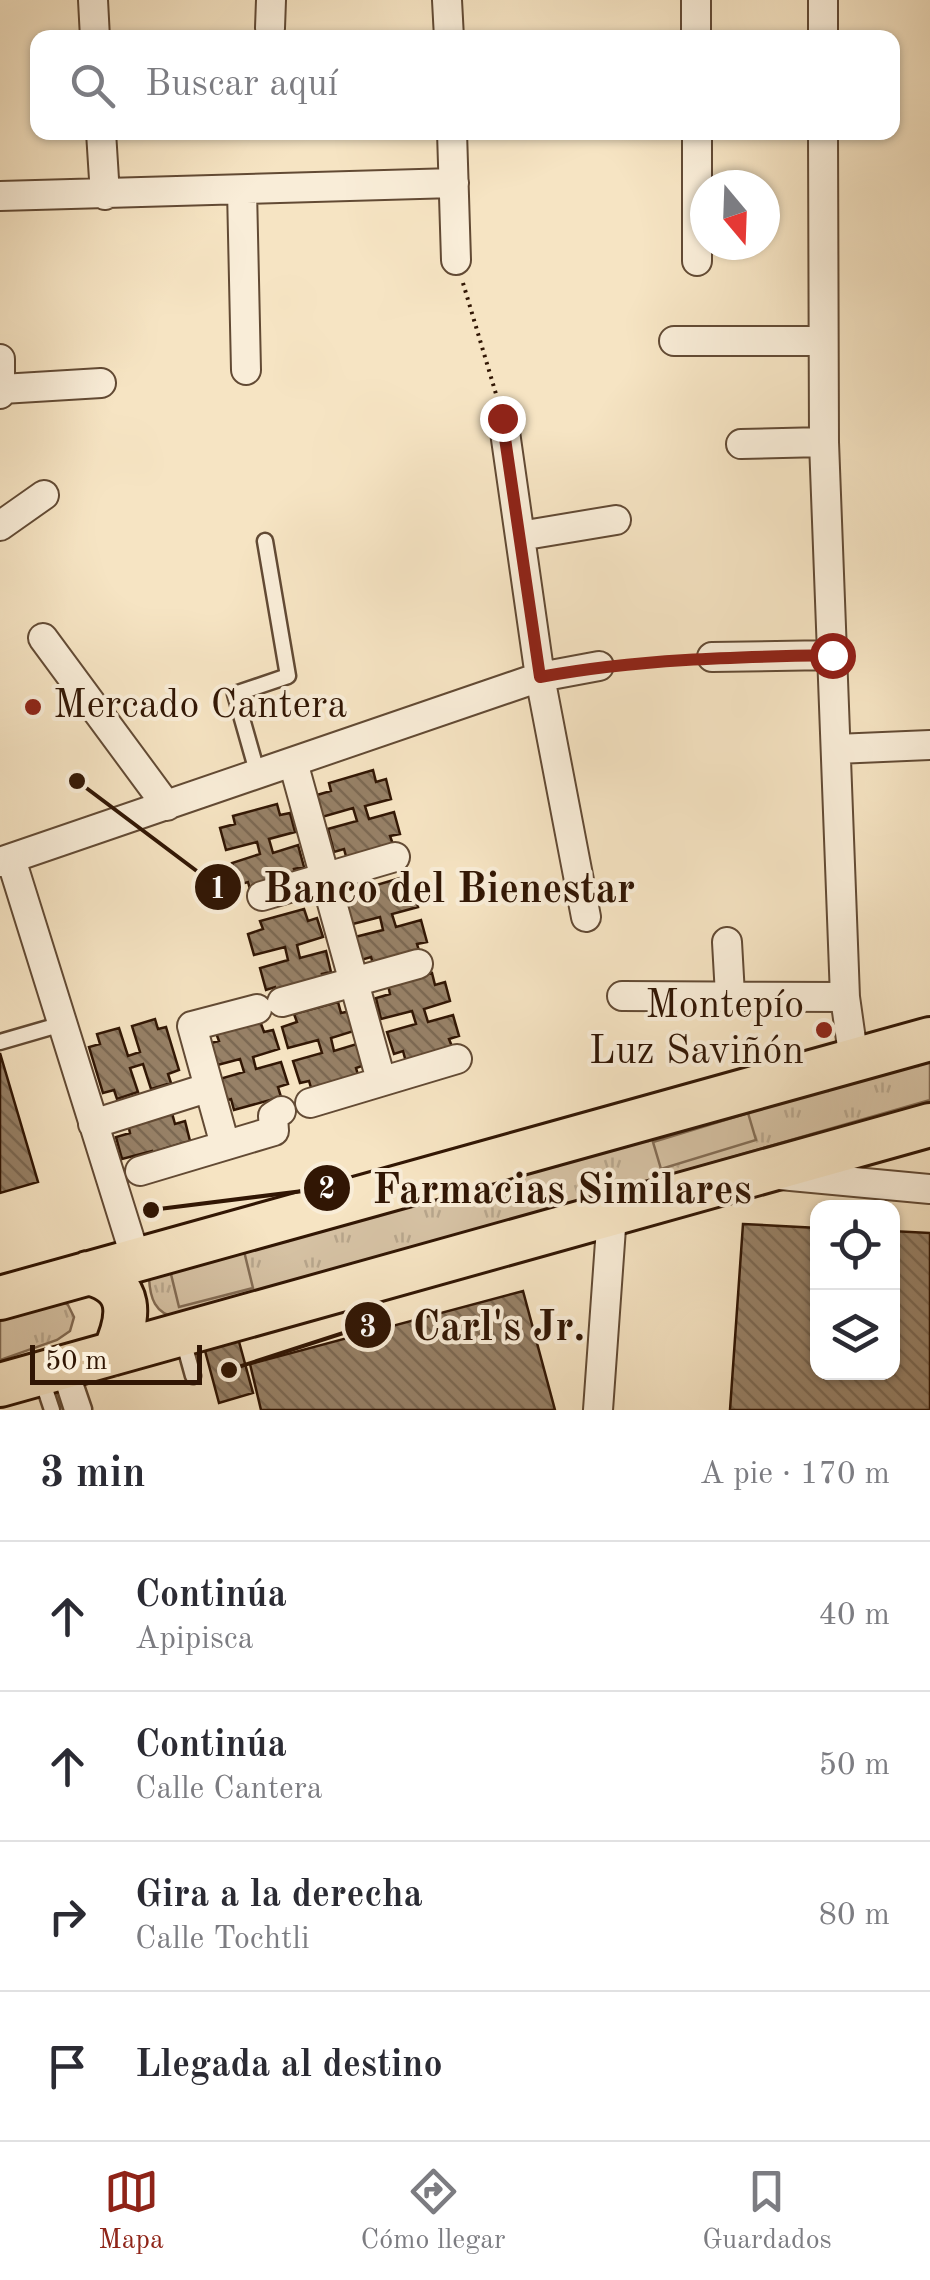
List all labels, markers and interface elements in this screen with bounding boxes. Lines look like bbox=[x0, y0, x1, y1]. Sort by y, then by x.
search box bbox=[30, 30, 900, 140]
icon: search bbox=[65, 58, 120, 113]
text: Buscar aquí bbox=[145, 66, 338, 104]
north arrow bbox=[690, 170, 780, 260]
route end bbox=[480, 396, 526, 442]
route start bbox=[810, 633, 856, 679]
place label: Mercado Cantera bbox=[53, 687, 347, 727]
marker: Mercado Cantera bbox=[22, 696, 44, 718]
callout: Banco del Bienestar bbox=[193, 851, 656, 923]
text: Banco del Bienestar bbox=[263, 870, 635, 912]
text: 1 bbox=[209, 875, 227, 905]
place label: Montepío Luz Saviñón bbox=[589, 987, 804, 1073]
marker: Montepío Luz Saviñón bbox=[813, 1019, 835, 1041]
callout: Farmacias Similares bbox=[302, 1152, 771, 1224]
text: Farmacias Similares bbox=[372, 1171, 752, 1213]
text: 2 bbox=[318, 1175, 336, 1205]
map controls bbox=[810, 1200, 900, 1380]
button: locate bbox=[810, 1200, 900, 1290]
callout: Carl's Jr. bbox=[343, 1289, 605, 1361]
button: layers bbox=[810, 1290, 900, 1380]
text: Carl's Jr. bbox=[413, 1308, 585, 1350]
text: 3 bbox=[359, 1313, 377, 1343]
scale bar bbox=[30, 1340, 202, 1384]
text: 50 m bbox=[45, 1348, 108, 1376]
text: 3 min bbox=[40, 1454, 146, 1496]
text: A pie · 170 m bbox=[700, 1459, 890, 1491]
text: Continúa bbox=[135, 1577, 287, 1615]
icon: ahead bbox=[40, 1589, 95, 1644]
text: 40 m bbox=[819, 1600, 890, 1632]
text: Apipisca bbox=[135, 1624, 254, 1656]
text: Continúa bbox=[135, 1727, 287, 1765]
icon: ahead bbox=[40, 1739, 95, 1794]
text: 50 m bbox=[819, 1750, 890, 1782]
text: Calle Cantera bbox=[135, 1774, 323, 1806]
text: Gira a la derecha bbox=[135, 1877, 423, 1915]
icon: right bbox=[40, 1889, 95, 1944]
text: 80 m bbox=[819, 1900, 890, 1932]
text: Calle Tochtli bbox=[135, 1924, 310, 1956]
icon: arrive bbox=[40, 2039, 95, 2094]
text: Llegada al destino bbox=[135, 2047, 443, 2085]
tab: Mapa bbox=[98, 2164, 164, 2259]
tab: Cómo llegar bbox=[361, 2164, 506, 2259]
tab: Guardados bbox=[702, 2164, 832, 2259]

